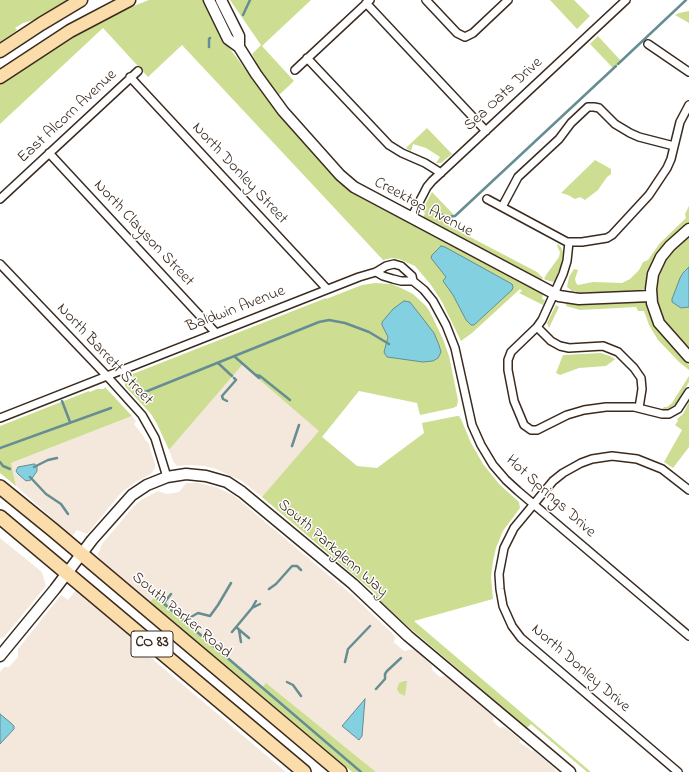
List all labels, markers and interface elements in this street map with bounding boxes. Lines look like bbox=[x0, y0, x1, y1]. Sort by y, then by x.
street label: Sea Oats Drive bbox=[461, 54, 547, 136]
street label: East Alcorn Avenue bbox=[14, 66, 122, 168]
street label: North Donley Street bbox=[187, 119, 291, 229]
street label: Creektop Avenue bbox=[370, 174, 476, 242]
street label: North Clayson Street bbox=[89, 177, 197, 291]
street label: Baldwin Avenue bbox=[184, 282, 288, 338]
street label: North Barrett Street bbox=[52, 300, 156, 410]
street label: Hot Springs Drive bbox=[501, 452, 599, 542]
street label: South Parkglenn Way bbox=[273, 496, 391, 602]
street label: South Parker Road bbox=[127, 569, 235, 663]
street label: North Donley Drive bbox=[526, 621, 634, 717]
road number: CO 83 bbox=[131, 631, 173, 657]

